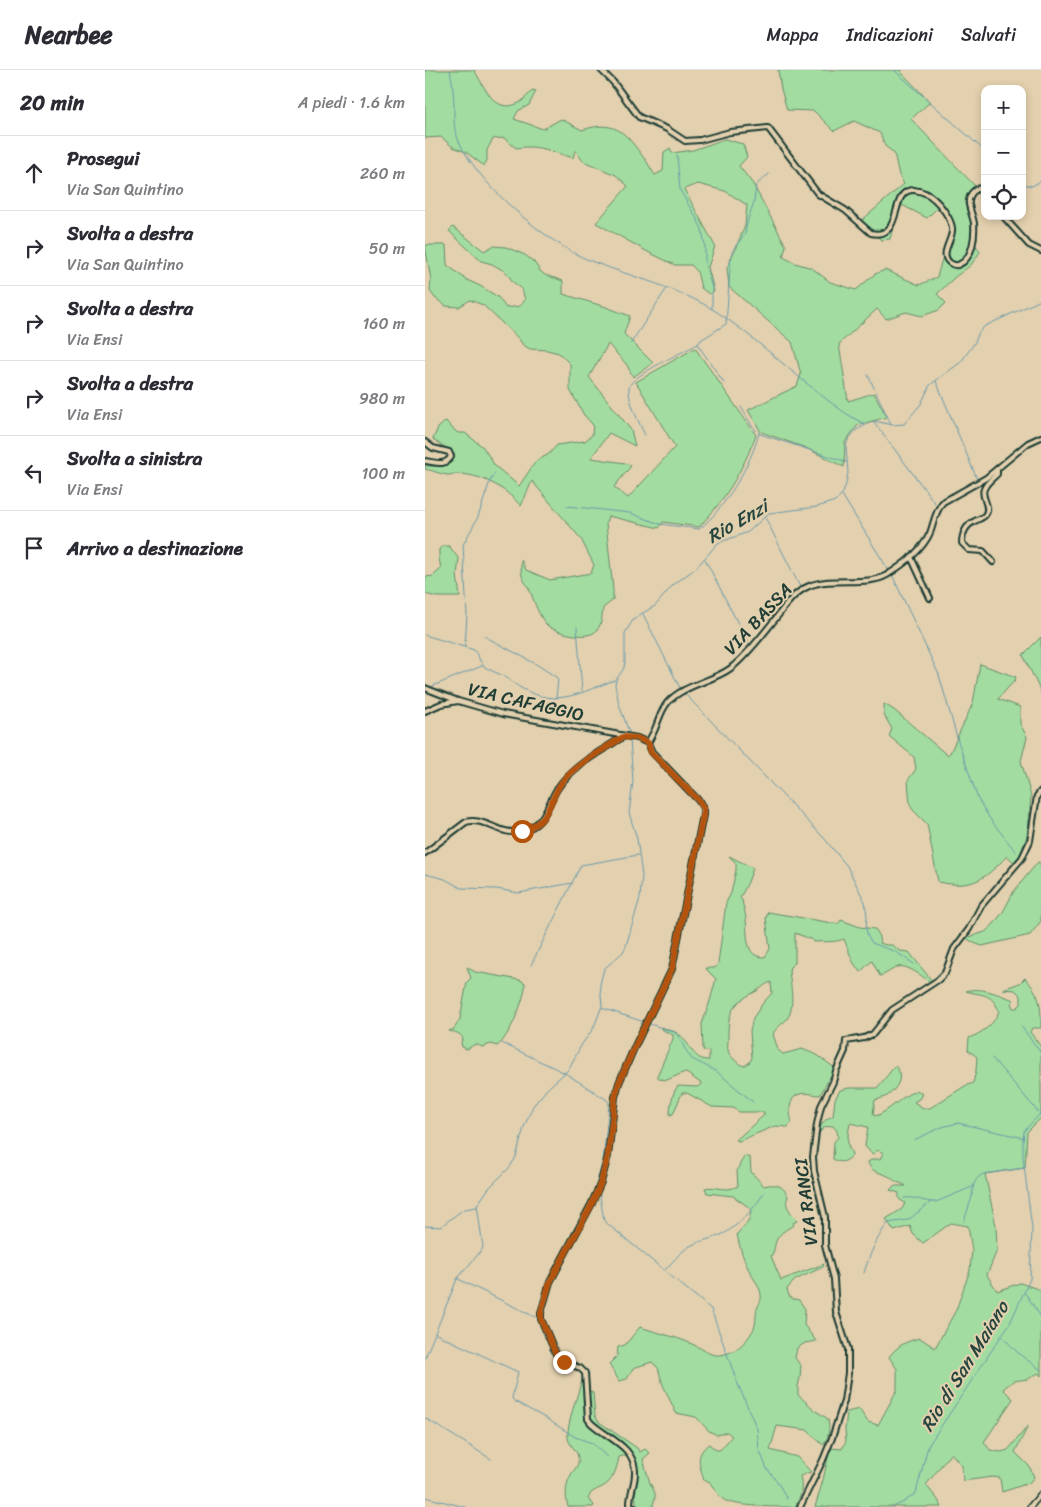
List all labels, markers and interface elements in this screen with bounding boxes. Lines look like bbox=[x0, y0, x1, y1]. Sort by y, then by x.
text: Nearbee bbox=[25, 14, 113, 56]
text: Mappa bbox=[766, 19, 818, 51]
text: Indicazioni bbox=[846, 19, 933, 51]
text: Salvati bbox=[961, 19, 1016, 51]
text: 20 min bbox=[20, 84, 84, 122]
map controls bbox=[981, 85, 1026, 220]
button: + bbox=[981, 85, 1026, 130]
text: A piedi · 1.6 km bbox=[298, 88, 405, 117]
button: − bbox=[981, 130, 1026, 175]
text: Prosegui bbox=[67, 142, 140, 175]
icon: ahead bbox=[20, 159, 48, 187]
text: 260 m bbox=[360, 159, 405, 188]
text: Via San Quintino bbox=[67, 175, 184, 204]
button: locate bbox=[981, 175, 1026, 220]
text: Svolta a destra bbox=[67, 217, 193, 250]
icon: right bbox=[20, 234, 48, 262]
text: 50 m bbox=[369, 234, 405, 263]
text: Via San Quintino bbox=[67, 250, 184, 279]
text: Svolta a destra bbox=[67, 292, 193, 325]
icon: right bbox=[20, 309, 48, 337]
text: 160 m bbox=[362, 309, 405, 338]
text: Via Ensi bbox=[67, 325, 122, 354]
text: Svolta a destra bbox=[67, 367, 193, 400]
icon: right bbox=[20, 384, 48, 412]
text: 980 m bbox=[359, 384, 405, 413]
text: Via Ensi bbox=[67, 400, 122, 429]
text: Svolta a sinistra bbox=[67, 442, 202, 475]
icon: left bbox=[20, 459, 48, 487]
text: 100 m bbox=[361, 459, 405, 488]
text: Via Ensi bbox=[67, 475, 122, 504]
water label: Rio Enzi bbox=[700, 489, 778, 552]
text: Arrivo a destinazione bbox=[67, 532, 243, 565]
icon: arrive bbox=[20, 534, 48, 562]
street label: VIA BASSA bbox=[716, 575, 800, 663]
street label: VIA CAFAGGIO bbox=[465, 673, 587, 731]
route start bbox=[511, 820, 534, 843]
street label: VIA RANCI bbox=[785, 1155, 827, 1248]
water label: Rio di San Maiano bbox=[911, 1293, 1019, 1438]
route end bbox=[553, 1351, 576, 1374]

